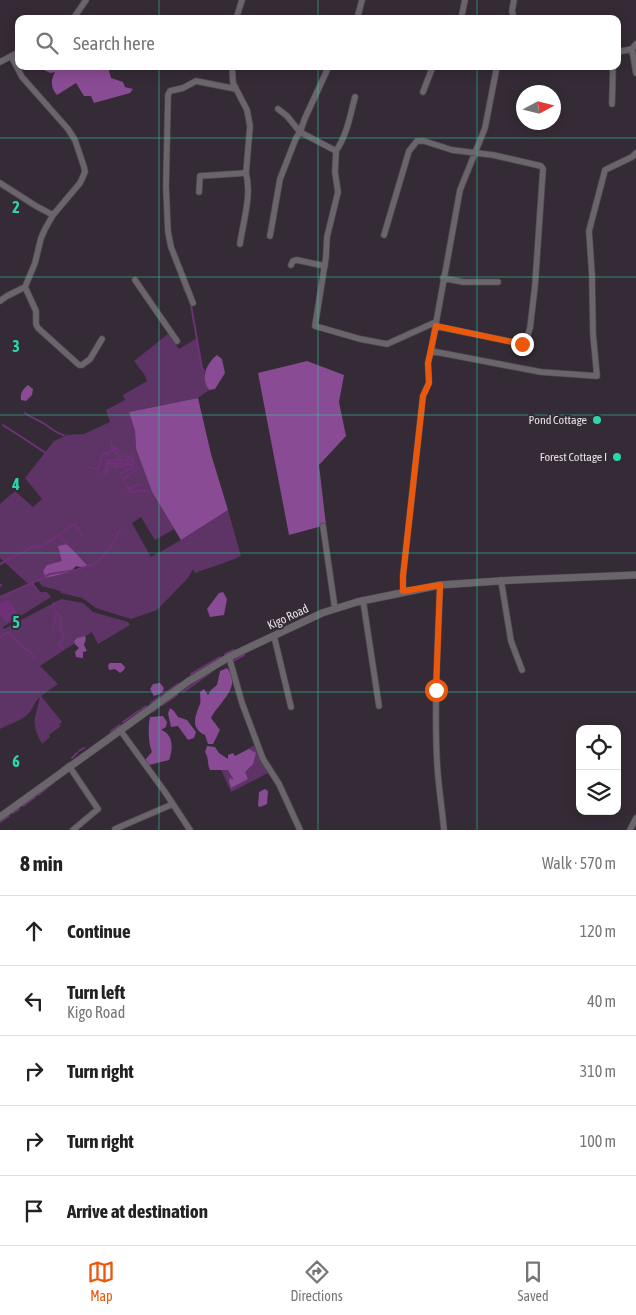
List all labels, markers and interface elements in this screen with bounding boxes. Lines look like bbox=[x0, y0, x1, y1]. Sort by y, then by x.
search box bbox=[15, 15, 621, 70]
icon: search bbox=[33, 29, 61, 57]
text: Search here bbox=[73, 32, 155, 54]
north arrow bbox=[516, 85, 561, 130]
text: 2 bbox=[12, 198, 20, 216]
route end bbox=[511, 333, 534, 356]
text: 3 bbox=[12, 337, 20, 355]
place label: Pond Cottage bbox=[529, 413, 587, 427]
marker: Pond Cottage bbox=[591, 414, 603, 426]
place label: Forest Cottage I bbox=[540, 450, 607, 464]
marker: Forest Cottage I bbox=[611, 451, 623, 463]
text: 4 bbox=[11, 475, 20, 493]
street label: Kigo Road bbox=[265, 601, 311, 633]
text: 5 bbox=[12, 613, 20, 631]
route start bbox=[425, 679, 448, 702]
map controls bbox=[576, 725, 621, 815]
button: locate bbox=[576, 725, 621, 770]
text: 6 bbox=[12, 752, 20, 770]
button: layers bbox=[576, 770, 621, 815]
text: 8 min bbox=[20, 851, 63, 875]
text: Walk · 570 m bbox=[542, 854, 616, 872]
icon: ahead bbox=[20, 917, 48, 945]
text: Continue bbox=[67, 920, 131, 942]
text: 120 m bbox=[580, 922, 616, 940]
text: Turn left bbox=[67, 981, 125, 1003]
icon: left bbox=[20, 987, 48, 1015]
text: 40 m bbox=[587, 992, 616, 1010]
text: Kigo Road bbox=[67, 1003, 125, 1021]
icon: right bbox=[20, 1057, 48, 1085]
text: Turn right bbox=[67, 1060, 134, 1082]
text: 310 m bbox=[580, 1062, 616, 1080]
icon: right bbox=[20, 1127, 48, 1155]
text: Turn right bbox=[67, 1130, 134, 1152]
text: 100 m bbox=[580, 1132, 616, 1150]
icon: arrive bbox=[20, 1197, 48, 1225]
text: Arrive at destination bbox=[67, 1200, 208, 1222]
tab: Map bbox=[87, 1258, 115, 1304]
tab: Directions bbox=[290, 1258, 343, 1304]
tab: Saved bbox=[518, 1258, 549, 1304]

